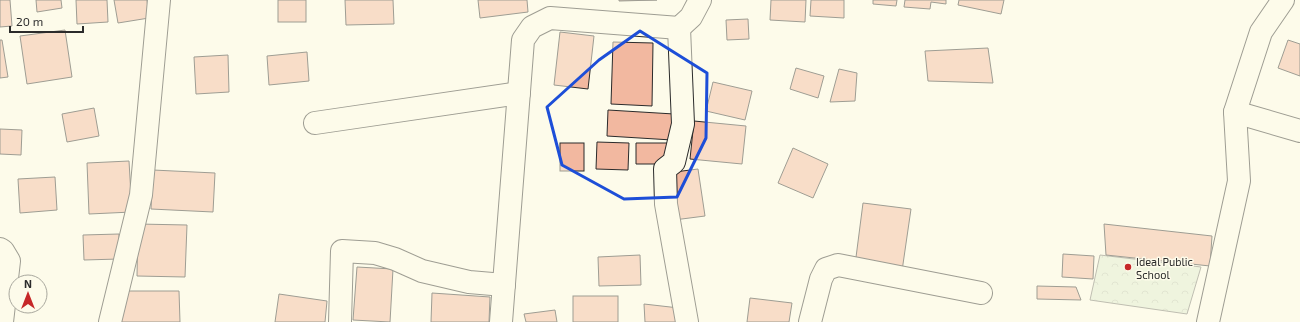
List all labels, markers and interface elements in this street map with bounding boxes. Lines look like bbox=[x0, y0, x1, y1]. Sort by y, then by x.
scale bar bbox=[10, 8, 83, 34]
text: 20 m bbox=[16, 14, 43, 28]
place label: Ideal Public School bbox=[1136, 255, 1193, 281]
marker: Ideal Public School bbox=[1123, 262, 1133, 272]
north arrow bbox=[8, 274, 48, 314]
text: N bbox=[24, 277, 32, 290]

